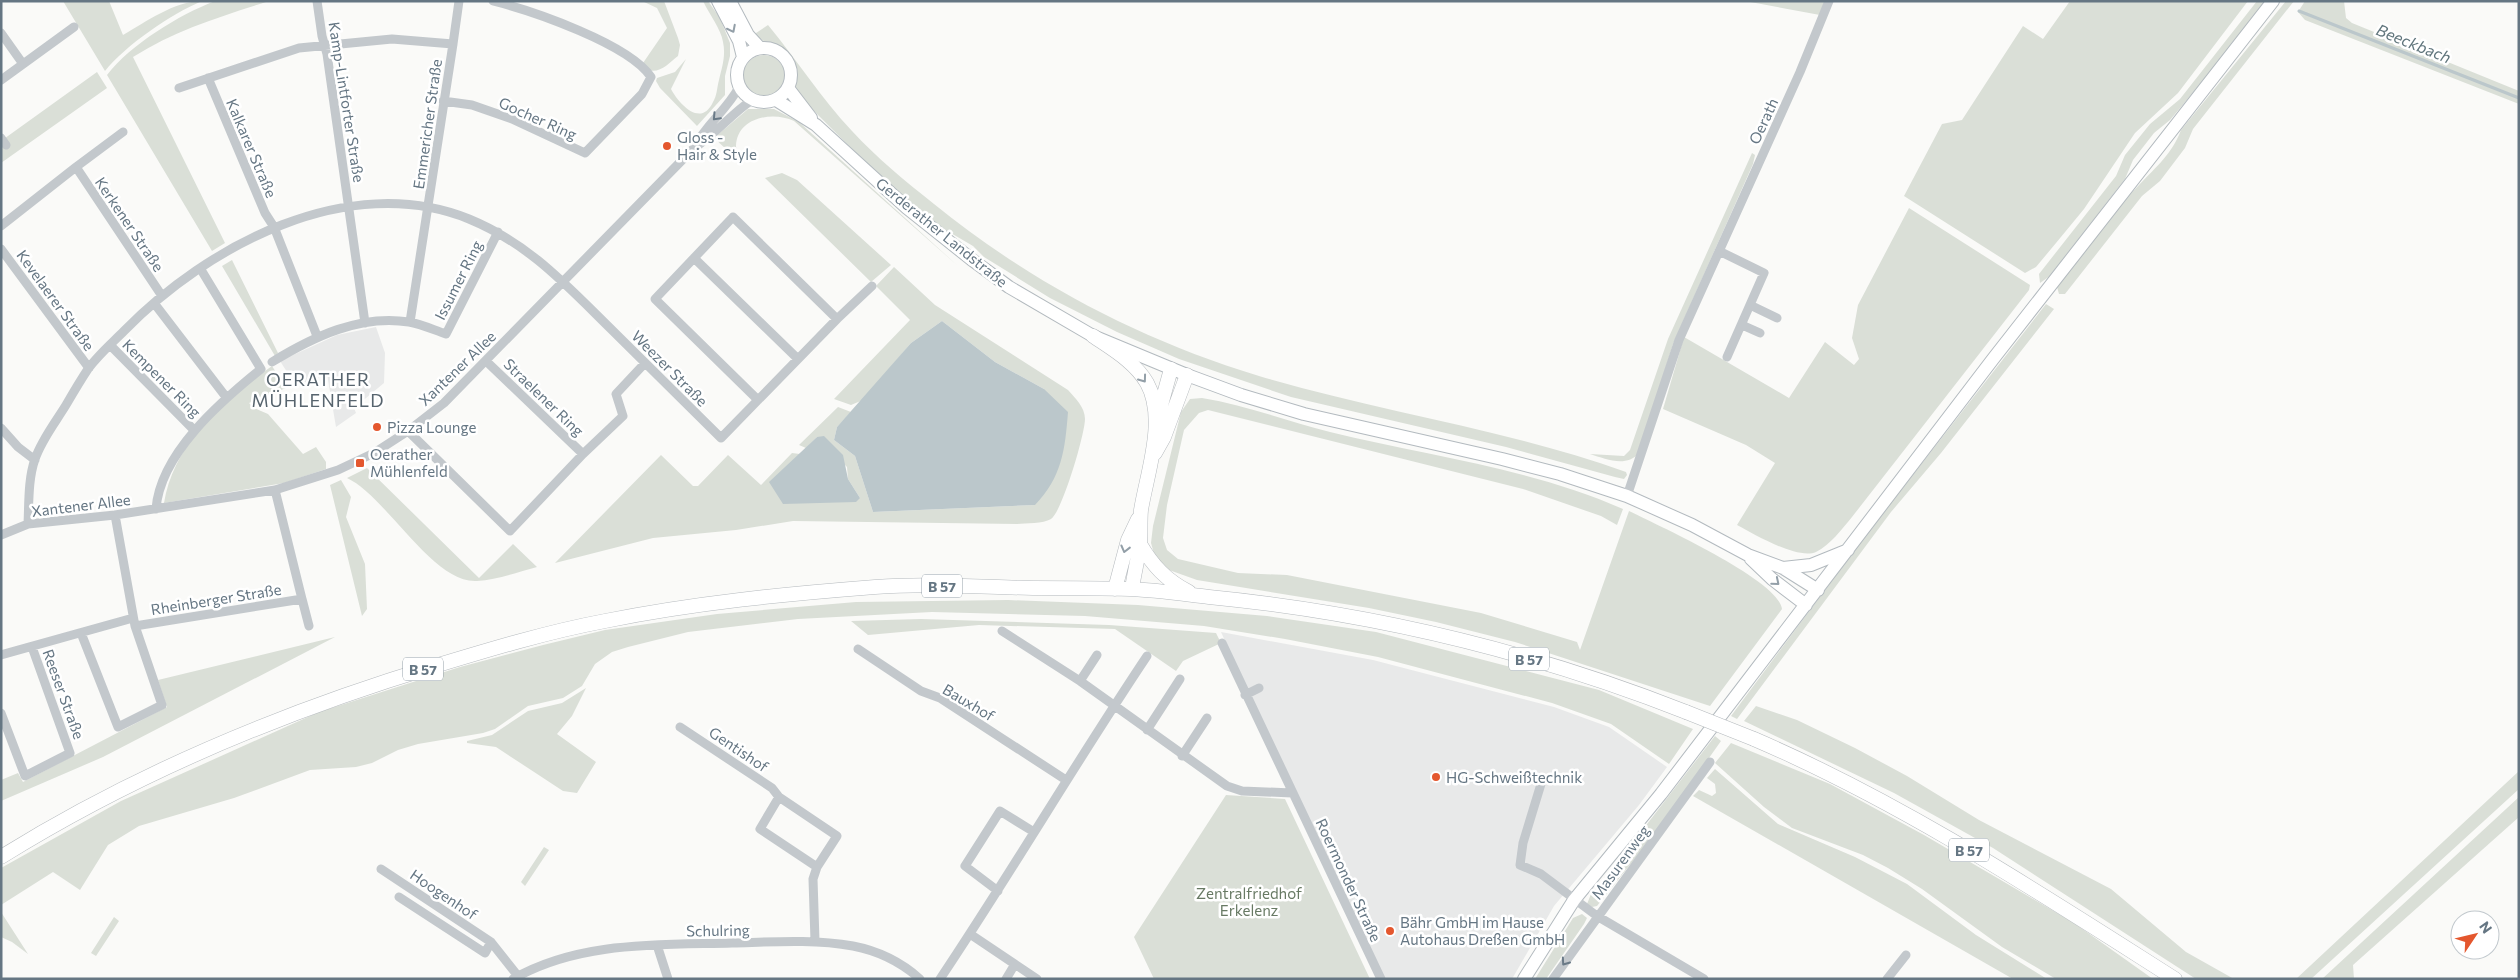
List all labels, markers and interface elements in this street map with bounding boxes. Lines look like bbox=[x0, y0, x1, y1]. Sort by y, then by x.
water label: Beeckbach bbox=[2374, 19, 2454, 67]
street label: Kamp-Lintforter Straße bbox=[325, 20, 369, 184]
one-way arrow bbox=[726, 23, 736, 32]
street label: Emmericher Straße bbox=[409, 58, 445, 190]
street label: Gocher Ring bbox=[496, 93, 580, 143]
street label: Oerath bbox=[1745, 95, 1781, 147]
street label: Kalkarer Straße bbox=[223, 96, 281, 200]
one-way arrow bbox=[713, 112, 722, 121]
place label: Gloss - Hair & Style bbox=[677, 128, 757, 163]
marker: Gloss - Hair & Style bbox=[661, 140, 673, 152]
street label: Kerkener Straße bbox=[92, 173, 168, 275]
street label: Gerderather Landstraße bbox=[873, 173, 1011, 291]
street label: Issumer Ring bbox=[430, 237, 486, 323]
street label: Kevelaerer Straße bbox=[13, 246, 99, 354]
street label: Weezer Straße bbox=[628, 326, 712, 410]
street label: Xantener Allee bbox=[415, 327, 499, 409]
street label: Kempener Ring bbox=[119, 335, 205, 421]
street label: Straelener Ring bbox=[500, 354, 588, 440]
district label: OERATHER MÜHLENFELD bbox=[252, 368, 384, 411]
one-way arrow bbox=[1137, 373, 1146, 383]
place label: Pizza Lounge bbox=[387, 418, 476, 436]
marker: Pizza Lounge bbox=[371, 421, 383, 433]
place label: Oerather Mühlenfeld bbox=[370, 445, 448, 480]
marker: Oerather Mühlenfeld bbox=[354, 457, 366, 469]
street label: Xantener Allee bbox=[30, 490, 132, 520]
one-way arrow bbox=[1121, 545, 1131, 553]
road number: B 57 bbox=[922, 574, 962, 598]
one-way arrow bbox=[1770, 576, 1779, 585]
street label: Rheinberger Straße bbox=[149, 580, 283, 618]
street label: Reeser Straße bbox=[39, 647, 89, 742]
road number: B 57 bbox=[1509, 648, 1549, 671]
road number: B 57 bbox=[403, 658, 443, 681]
street label: Bauxhof bbox=[940, 680, 998, 724]
street label: Gentishof bbox=[706, 723, 772, 775]
place label: HG-Schweißtechnik bbox=[1446, 768, 1582, 786]
marker: HG-Schweißtechnik bbox=[1430, 771, 1442, 783]
street label: Roermonder Straße bbox=[1313, 815, 1386, 945]
street label: Masurenweg bbox=[1587, 821, 1653, 903]
road number: B 57 bbox=[1949, 838, 1989, 862]
street label: Hoogenhof bbox=[407, 865, 481, 923]
park label: Zentralfriedhof Erkelenz bbox=[1196, 884, 1302, 919]
north arrow bbox=[2450, 910, 2500, 960]
place label: Bähr GmbH im Hause Autohaus Dreßen GmbH bbox=[1400, 913, 1565, 948]
text: N bbox=[2476, 918, 2496, 936]
street label: Schulring bbox=[686, 920, 750, 940]
marker: Bähr GmbH im Hause Autohaus Dreßen GmbH bbox=[1384, 925, 1396, 937]
one-way arrow bbox=[1562, 956, 1571, 965]

